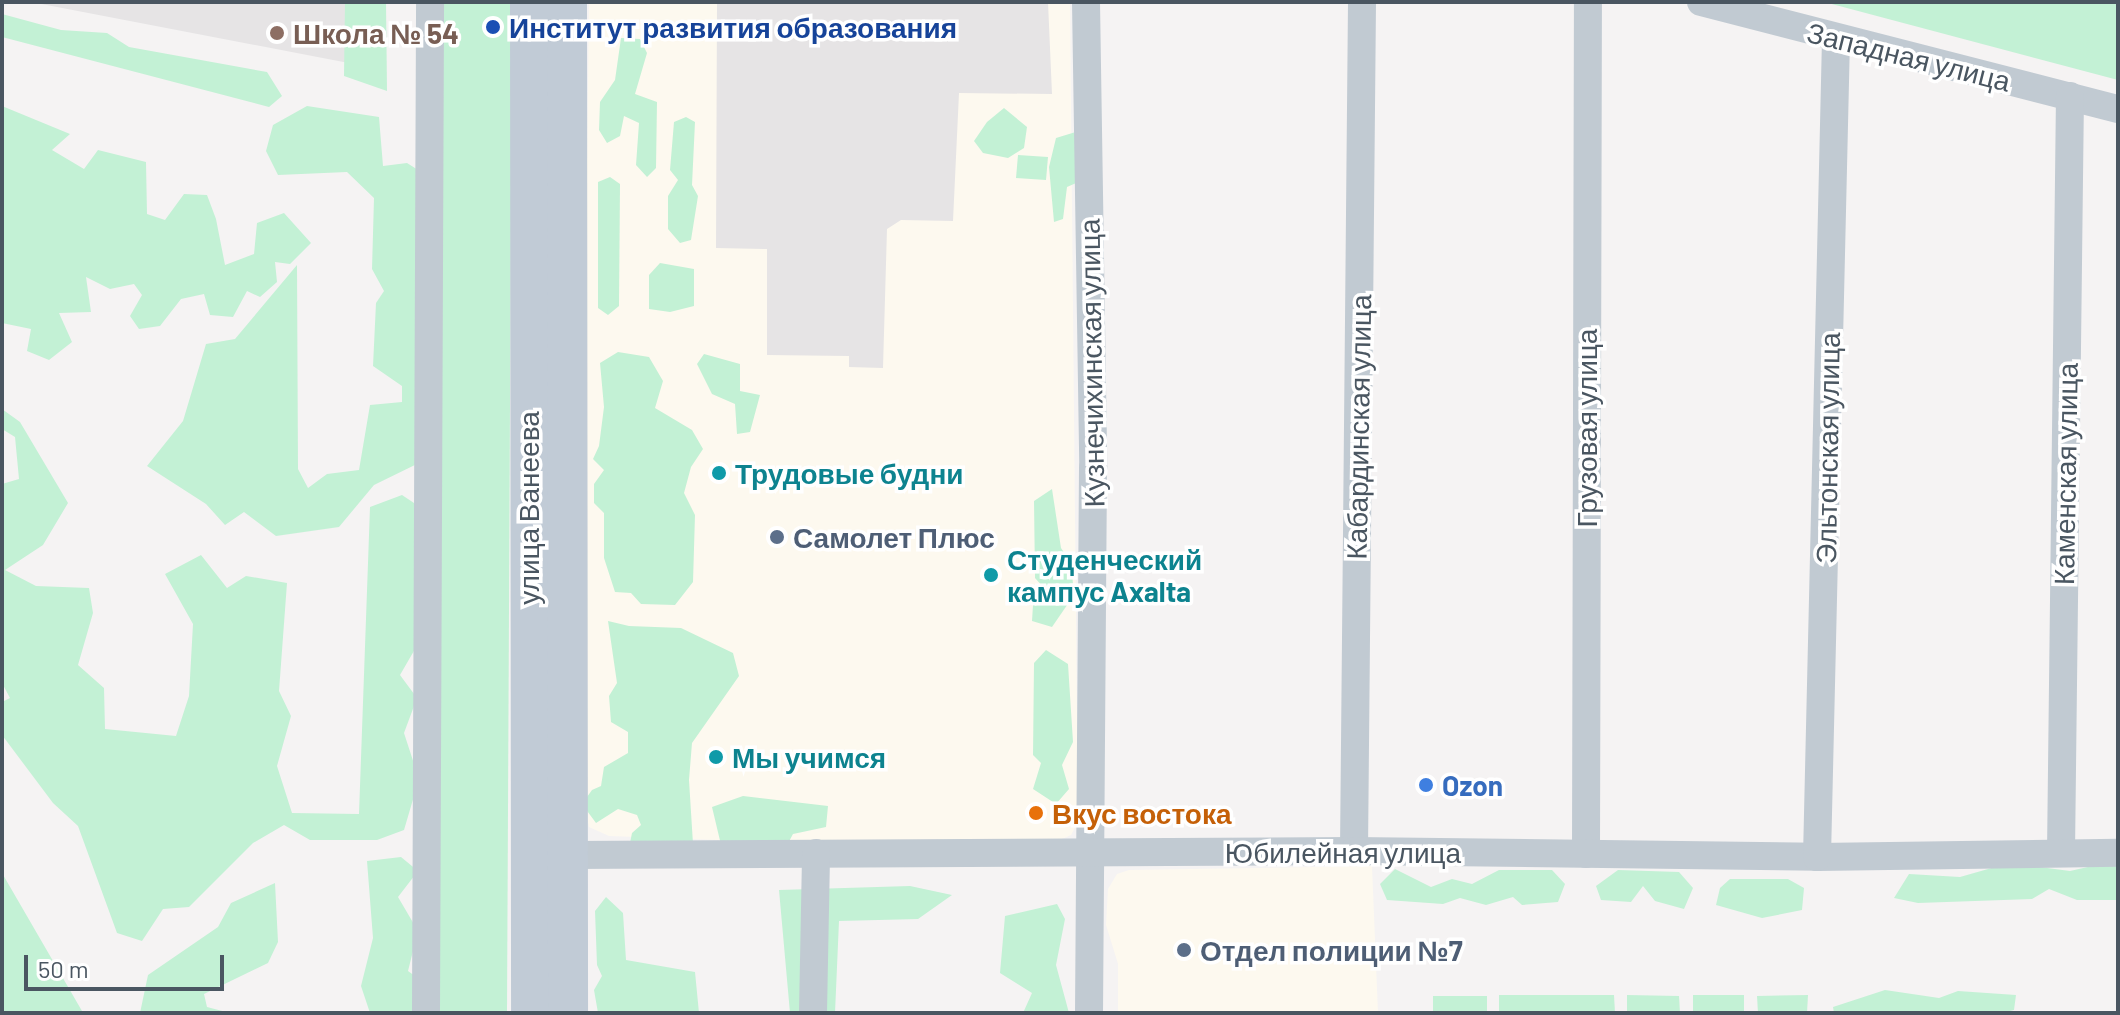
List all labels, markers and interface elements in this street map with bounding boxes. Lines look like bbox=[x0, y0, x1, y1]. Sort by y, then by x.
place label: Институт развития образования bbox=[509, 10, 957, 44]
street label: Западная улица bbox=[1804, 14, 2014, 98]
place label: Школа № 54 bbox=[293, 16, 459, 50]
marker: Институт развития образования bbox=[484, 18, 502, 36]
marker: Школа № 54 bbox=[268, 24, 286, 42]
street label: Кузнечихинская улица bbox=[1072, 218, 1110, 508]
street label: Кабардинская улица bbox=[1339, 294, 1377, 560]
street label: Грузовая улица bbox=[1569, 329, 1603, 527]
street label: Эльтонская улица bbox=[1808, 332, 1846, 564]
street label: Каменская улица bbox=[2046, 363, 2084, 585]
street label: улица Ванеева bbox=[511, 411, 545, 605]
place label: Трудовые будни bbox=[735, 456, 964, 490]
marker: Трудовые будни bbox=[710, 464, 728, 482]
place label: Самолет Плюс bbox=[793, 520, 995, 554]
marker: Самолет Плюс bbox=[768, 528, 786, 546]
place label: Студенческий кампус Axalta bbox=[1007, 542, 1202, 608]
marker: Студенческий кампус Axalta bbox=[982, 566, 1000, 584]
place label: Мы учимся bbox=[732, 740, 886, 774]
marker: Мы учимся bbox=[707, 748, 725, 766]
place label: Ozon bbox=[1442, 768, 1503, 802]
marker: Ozon bbox=[1417, 776, 1435, 794]
place label: Вкус востока bbox=[1052, 796, 1231, 830]
marker: Вкус востока bbox=[1027, 804, 1045, 822]
street label: Юбилейная улица bbox=[1225, 835, 1461, 869]
place label: Отдел полиции №7 bbox=[1200, 933, 1463, 967]
scale bar bbox=[28, 939, 228, 989]
marker: Отдел полиции №7 bbox=[1175, 941, 1193, 959]
text: 50 m bbox=[38, 954, 89, 983]

